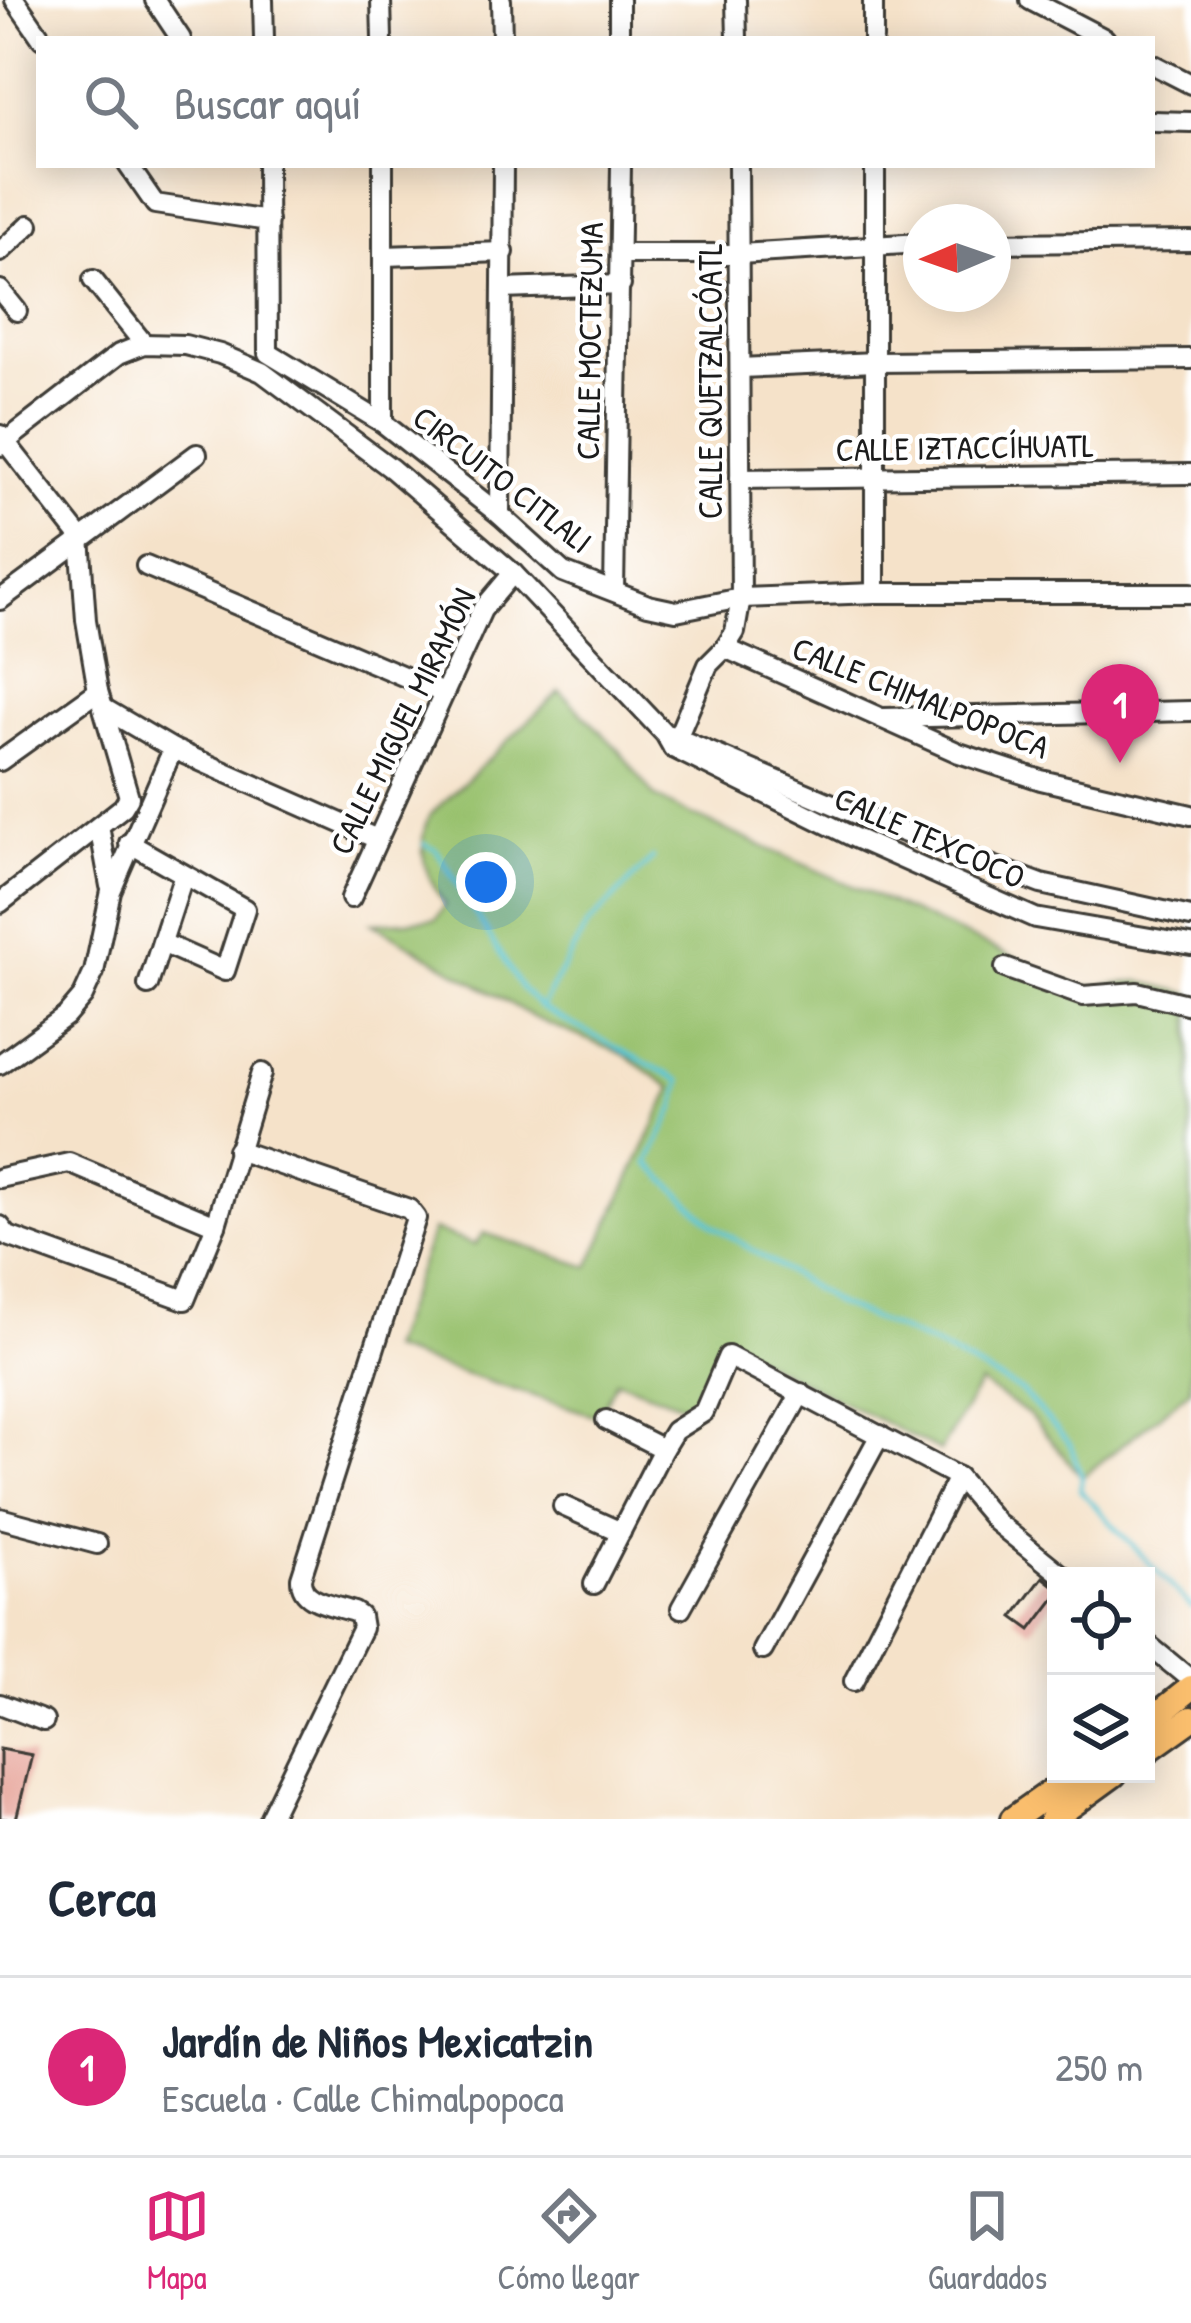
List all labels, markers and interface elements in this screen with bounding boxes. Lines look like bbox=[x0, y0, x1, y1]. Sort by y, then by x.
search box bbox=[36, 36, 1155, 168]
icon: search bbox=[78, 69, 144, 135]
text: Buscar aquí bbox=[174, 72, 361, 133]
north arrow bbox=[903, 204, 1011, 312]
street label: CALLE MOCTEZUMA bbox=[565, 222, 613, 460]
street label: CALLE QUETZALCÓATL bbox=[688, 243, 732, 519]
street label: CIRCUITO CITLALI bbox=[404, 395, 602, 563]
street label: CALLE IZTACCÍHUATL bbox=[835, 423, 1095, 471]
street label: CALLE MIGUEL MIRAMÓN bbox=[318, 581, 486, 861]
street label: CALLE CHIMALPOPOCA bbox=[786, 625, 1056, 769]
pin: 1 bbox=[1081, 664, 1159, 763]
street label: CALLE TEXCOCO bbox=[828, 775, 1032, 899]
your location bbox=[456, 852, 516, 912]
map controls bbox=[1047, 1567, 1155, 1783]
button: locate bbox=[1047, 1567, 1155, 1675]
button: layers bbox=[1047, 1675, 1155, 1783]
text: Cerca bbox=[48, 1863, 156, 1932]
text: Jardín de Niños Mexicatzin bbox=[162, 2010, 593, 2071]
text: 1 bbox=[80, 2040, 94, 2093]
text: 250 m bbox=[1055, 2040, 1143, 2093]
text: Escuela · Calle Chimalpopoca bbox=[162, 2071, 564, 2124]
tab: Mapa bbox=[144, 2183, 210, 2299]
tab: Cómo llegar bbox=[498, 2183, 640, 2299]
tab: Guardados bbox=[928, 2183, 1047, 2299]

